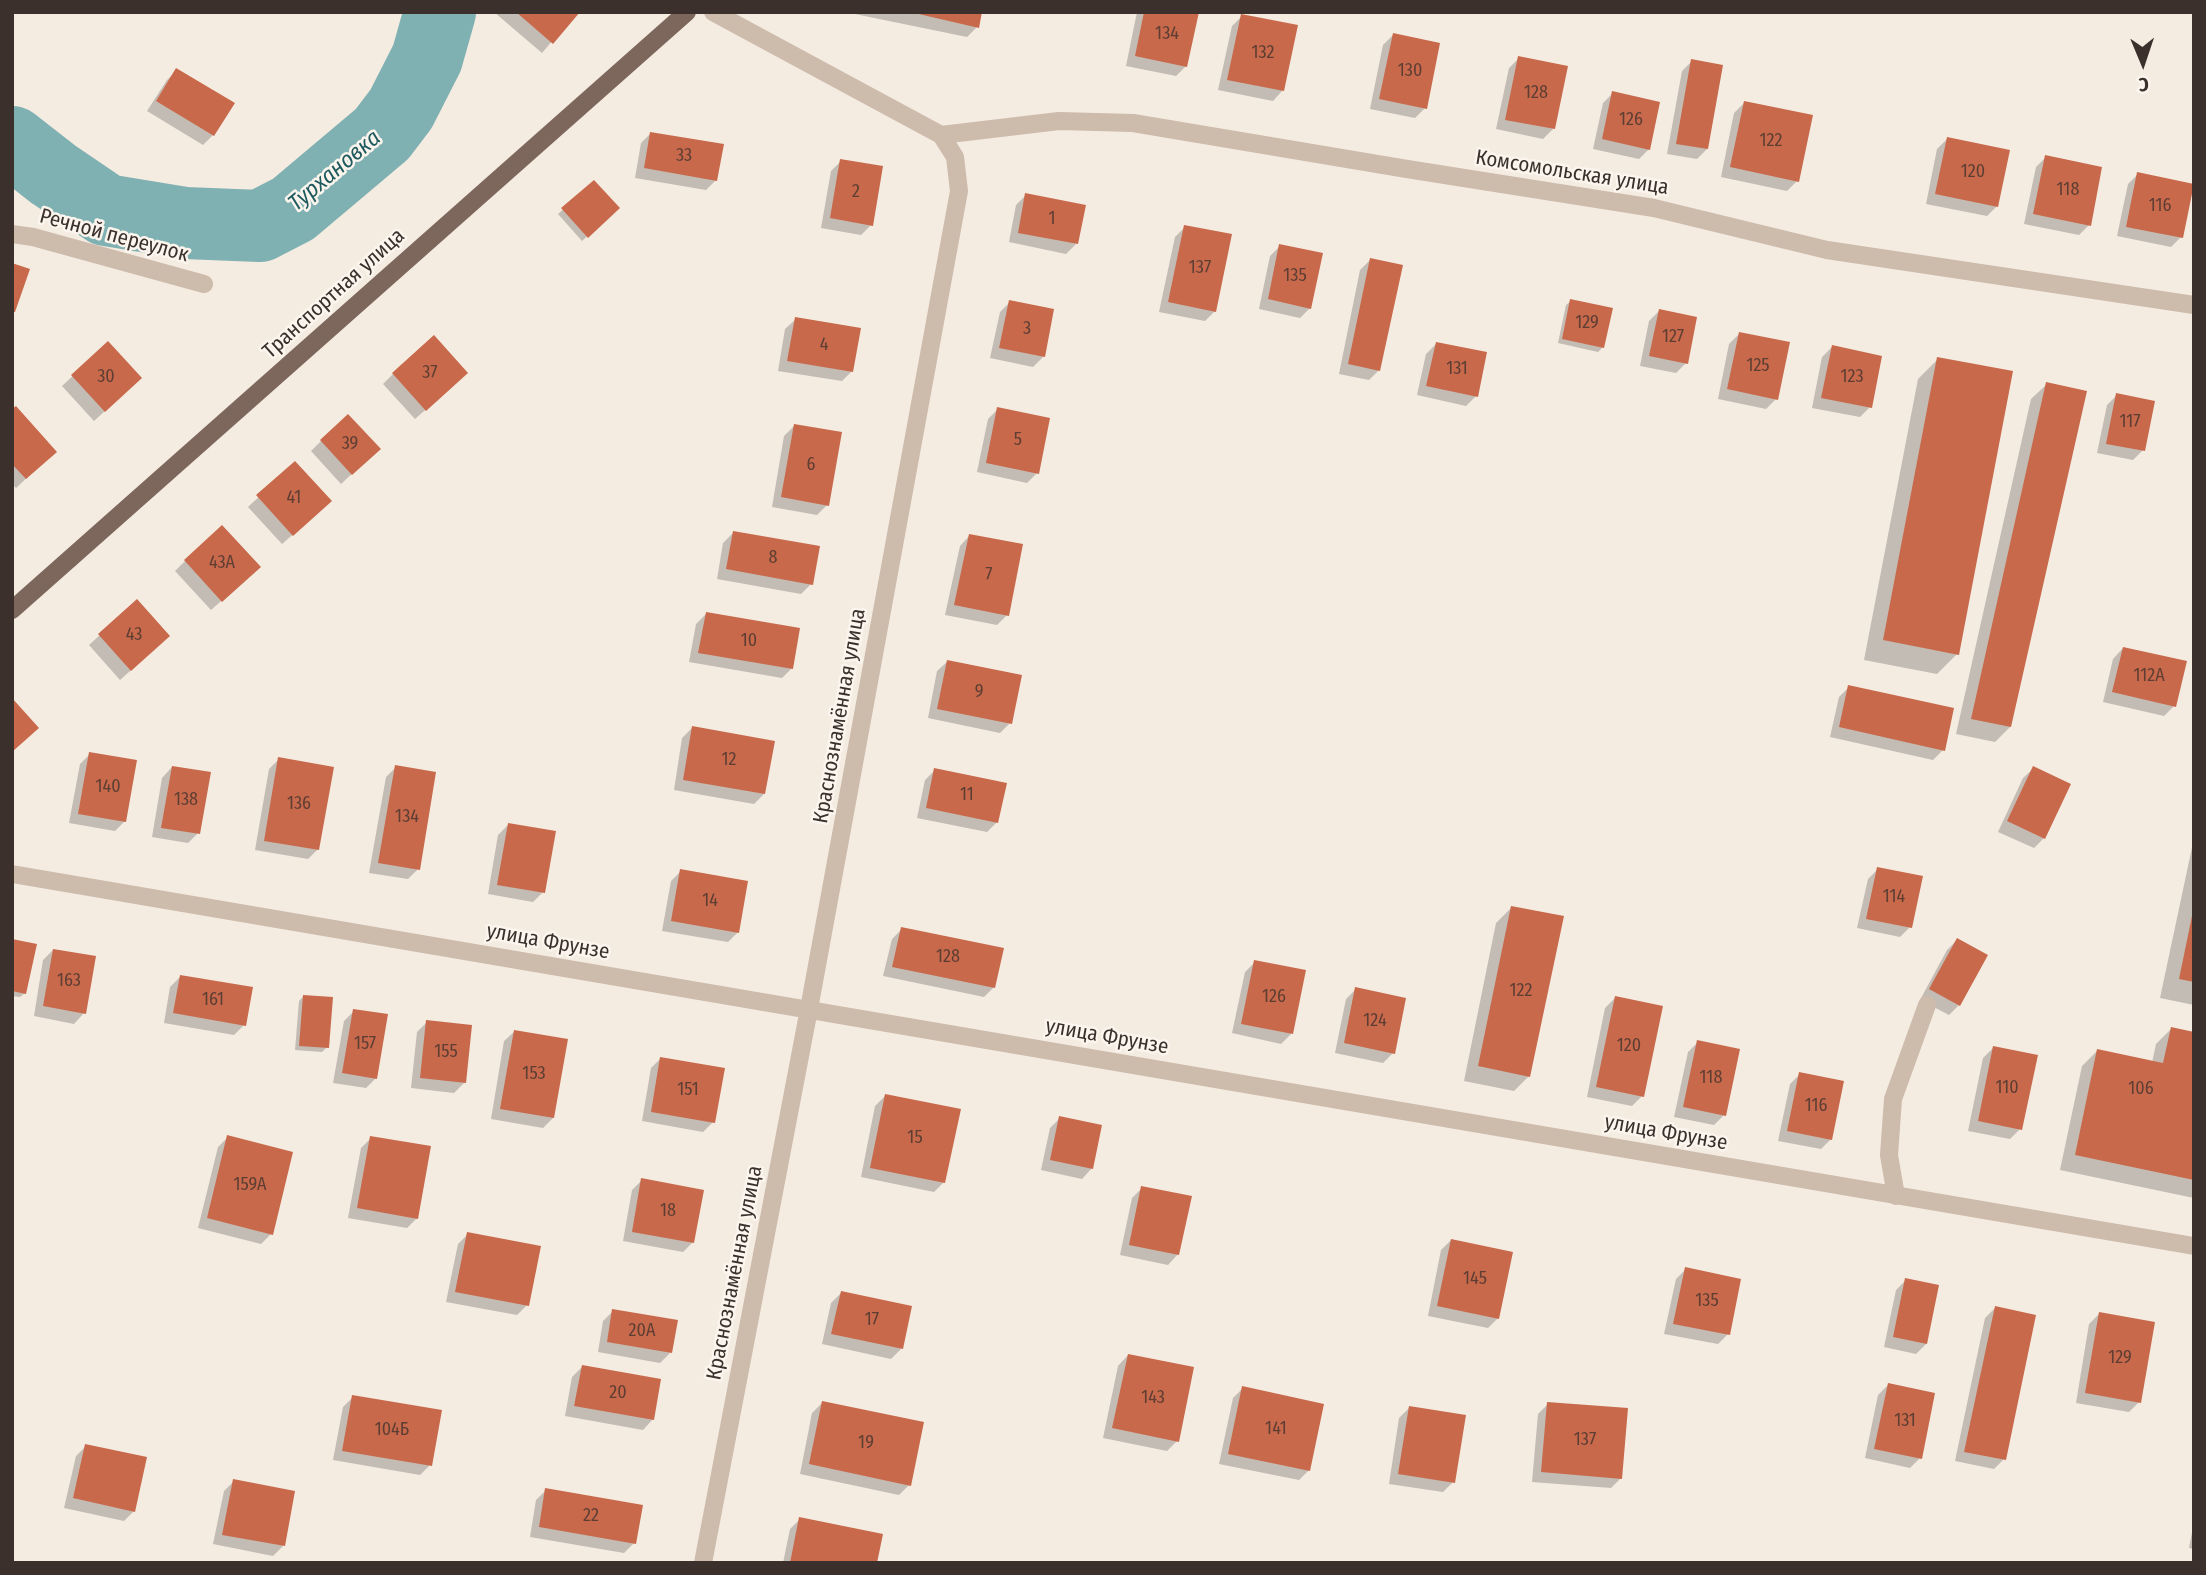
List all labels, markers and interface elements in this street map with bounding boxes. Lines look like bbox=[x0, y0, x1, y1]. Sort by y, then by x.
house number: 134 bbox=[1155, 23, 1179, 45]
north arrow bbox=[2108, 28, 2178, 98]
house number: 132 bbox=[1252, 42, 1274, 64]
house number: 130 bbox=[1398, 60, 1422, 82]
text: С bbox=[2138, 73, 2149, 96]
house number: 128 bbox=[1524, 82, 1548, 104]
house number: 126 bbox=[1619, 109, 1643, 131]
water label: Турхановка bbox=[283, 125, 387, 217]
house number: 122 bbox=[1760, 130, 1782, 152]
house number: 33 bbox=[676, 145, 692, 167]
street label: Комсомольская улица bbox=[1474, 145, 1670, 201]
house number: 120 bbox=[1961, 161, 1985, 183]
house number: 118 bbox=[2057, 179, 2079, 201]
house number: 2 bbox=[852, 181, 860, 203]
house number: 116 bbox=[2149, 195, 2171, 217]
street label: Речной переулок bbox=[37, 204, 191, 268]
house number: 1 bbox=[1048, 208, 1056, 230]
street label: Транспортная улица bbox=[258, 224, 410, 364]
house number: 137 bbox=[1189, 257, 1211, 279]
house number: 135 bbox=[1283, 265, 1307, 287]
house number: 129 bbox=[1575, 312, 1599, 334]
house number: 3 bbox=[1023, 318, 1031, 340]
house number: 127 bbox=[1662, 326, 1684, 348]
house number: 4 bbox=[820, 334, 828, 356]
house number: 125 bbox=[1746, 355, 1770, 377]
house number: 131 bbox=[1446, 358, 1468, 380]
house number: 37 bbox=[422, 362, 438, 384]
house number: 30 bbox=[97, 366, 115, 388]
house number: 123 bbox=[1840, 366, 1864, 388]
house number: 117 bbox=[2119, 411, 2141, 433]
house number: 5 bbox=[1014, 429, 1022, 451]
house number: 39 bbox=[342, 433, 358, 455]
house number: 6 bbox=[807, 454, 815, 476]
house number: 41 bbox=[287, 487, 301, 509]
house number: 8 bbox=[769, 547, 777, 569]
house number: 43А bbox=[209, 552, 235, 574]
house number: 7 bbox=[985, 564, 993, 586]
street label: Краснознамённая улица bbox=[809, 607, 871, 825]
house number: 43 bbox=[126, 624, 142, 646]
house number: 10 bbox=[741, 630, 757, 652]
house number: 112А bbox=[2133, 665, 2165, 687]
house number: 9 bbox=[975, 681, 983, 703]
house number: 12 bbox=[722, 749, 736, 771]
house number: 140 bbox=[95, 776, 121, 798]
house number: 11 bbox=[960, 784, 974, 806]
house number: 138 bbox=[174, 789, 198, 811]
house number: 136 bbox=[287, 793, 311, 815]
house number: 134 bbox=[395, 806, 419, 828]
house number: 114 bbox=[1883, 886, 1905, 908]
house number: 14 bbox=[702, 890, 718, 912]
street label: улица Фрунзе bbox=[485, 919, 611, 965]
house number: 128 bbox=[936, 946, 960, 968]
house number: 163 bbox=[57, 970, 81, 992]
house number: 122 bbox=[1510, 980, 1532, 1002]
house number: 126 bbox=[1262, 986, 1286, 1008]
house number: 161 bbox=[202, 989, 224, 1011]
house number: 124 bbox=[1363, 1010, 1387, 1032]
street label: улица Фрунзе bbox=[1044, 1014, 1170, 1060]
house number: 157 bbox=[354, 1033, 376, 1055]
house number: 120 bbox=[1617, 1035, 1641, 1057]
house number: 155 bbox=[434, 1041, 458, 1063]
house number: 153 bbox=[522, 1063, 546, 1085]
house number: 118 bbox=[1700, 1067, 1722, 1089]
house number: 110 bbox=[1995, 1077, 2019, 1099]
house number: 106 bbox=[2128, 1078, 2154, 1100]
house number: 151 bbox=[677, 1079, 699, 1101]
house number: 116 bbox=[1805, 1095, 1827, 1117]
street label: улица Фрунзе bbox=[1603, 1110, 1729, 1156]
house number: 15 bbox=[907, 1127, 923, 1149]
street label: Краснознамённая улица bbox=[702, 1164, 768, 1382]
house number: 159А bbox=[233, 1174, 267, 1196]
house number: 18 bbox=[660, 1200, 676, 1222]
house number: 145 bbox=[1463, 1268, 1487, 1290]
house number: 135 bbox=[1695, 1290, 1719, 1312]
house number: 17 bbox=[865, 1309, 879, 1331]
house number: 20А bbox=[629, 1320, 655, 1342]
house number: 129 bbox=[2108, 1347, 2132, 1369]
house number: 20 bbox=[609, 1382, 627, 1404]
house number: 143 bbox=[1141, 1387, 1165, 1409]
house number: 131 bbox=[1894, 1410, 1916, 1432]
house number: 141 bbox=[1265, 1418, 1287, 1440]
house number: 104Б bbox=[375, 1419, 409, 1441]
house number: 137 bbox=[1574, 1429, 1596, 1451]
house number: 19 bbox=[858, 1432, 874, 1454]
house number: 22 bbox=[583, 1505, 599, 1527]

